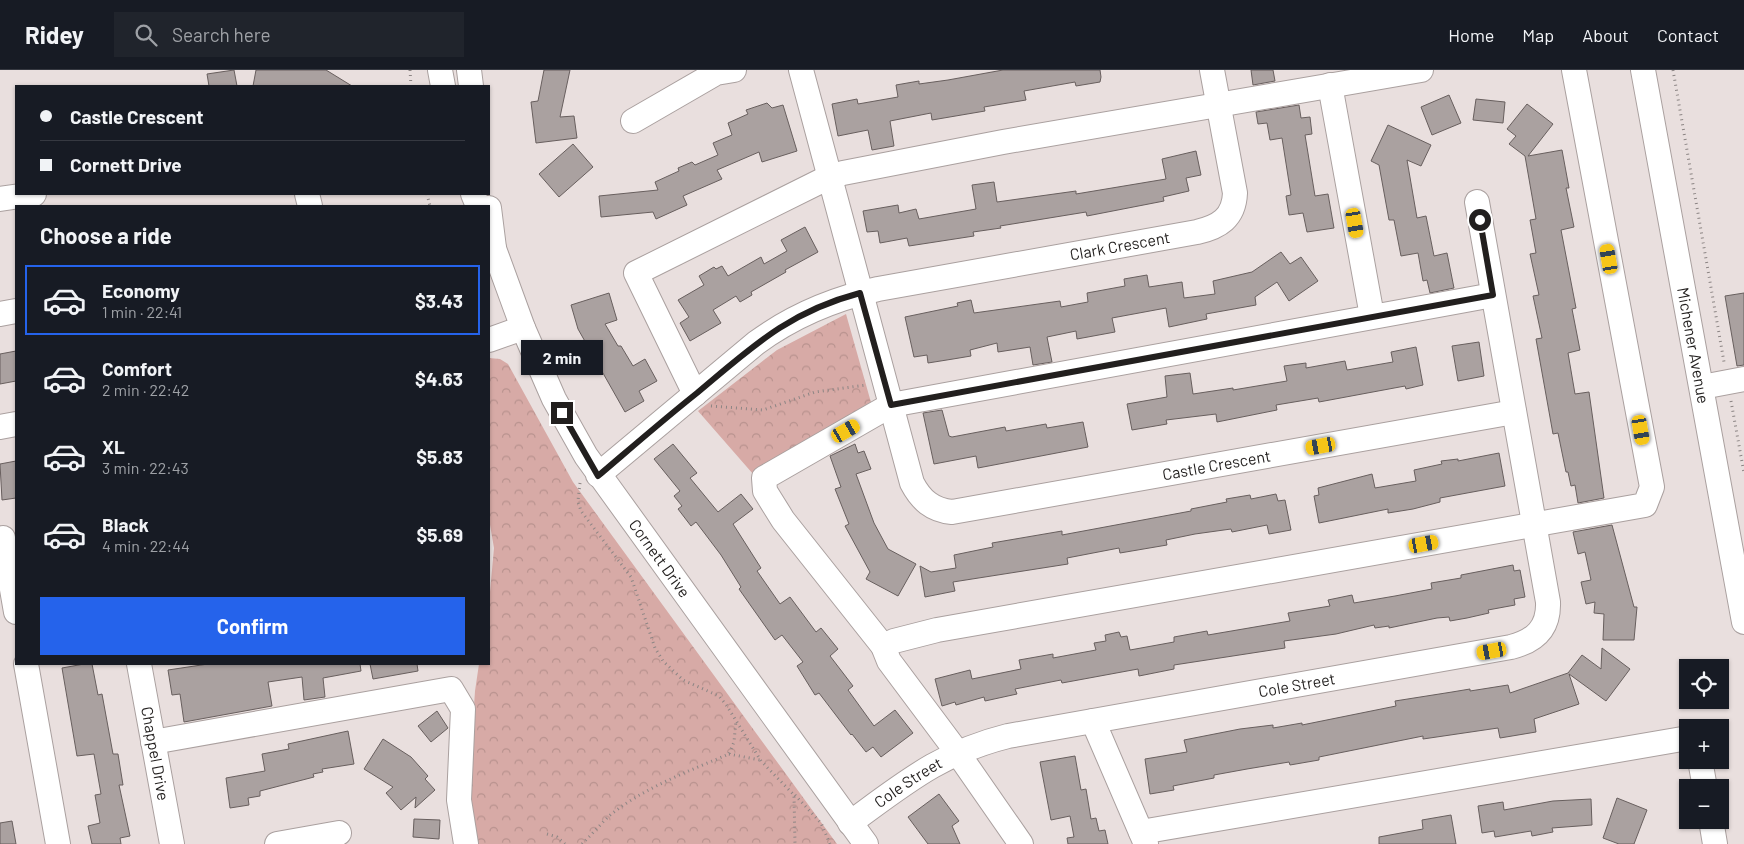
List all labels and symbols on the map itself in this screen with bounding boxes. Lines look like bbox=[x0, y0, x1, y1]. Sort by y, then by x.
car bbox=[1345, 207, 1364, 239]
route start bbox=[1469, 209, 1491, 231]
street label: Clark Crescent bbox=[1068, 227, 1171, 264]
car bbox=[1599, 243, 1618, 275]
street label: Michener Avenue bbox=[1674, 286, 1714, 405]
callout: 2 min bbox=[521, 340, 603, 376]
route end bbox=[551, 402, 573, 424]
car bbox=[1631, 414, 1650, 446]
car bbox=[829, 417, 862, 445]
car bbox=[1304, 436, 1337, 456]
street label: Castle Crescent bbox=[1161, 446, 1272, 483]
street label: Cornett Drive bbox=[626, 515, 695, 601]
car bbox=[1407, 534, 1440, 554]
car bbox=[1475, 641, 1508, 661]
street label: Cole Street bbox=[1257, 668, 1336, 701]
street label: Chappel Drive bbox=[138, 705, 174, 802]
street label: Cole Street bbox=[870, 753, 945, 811]

